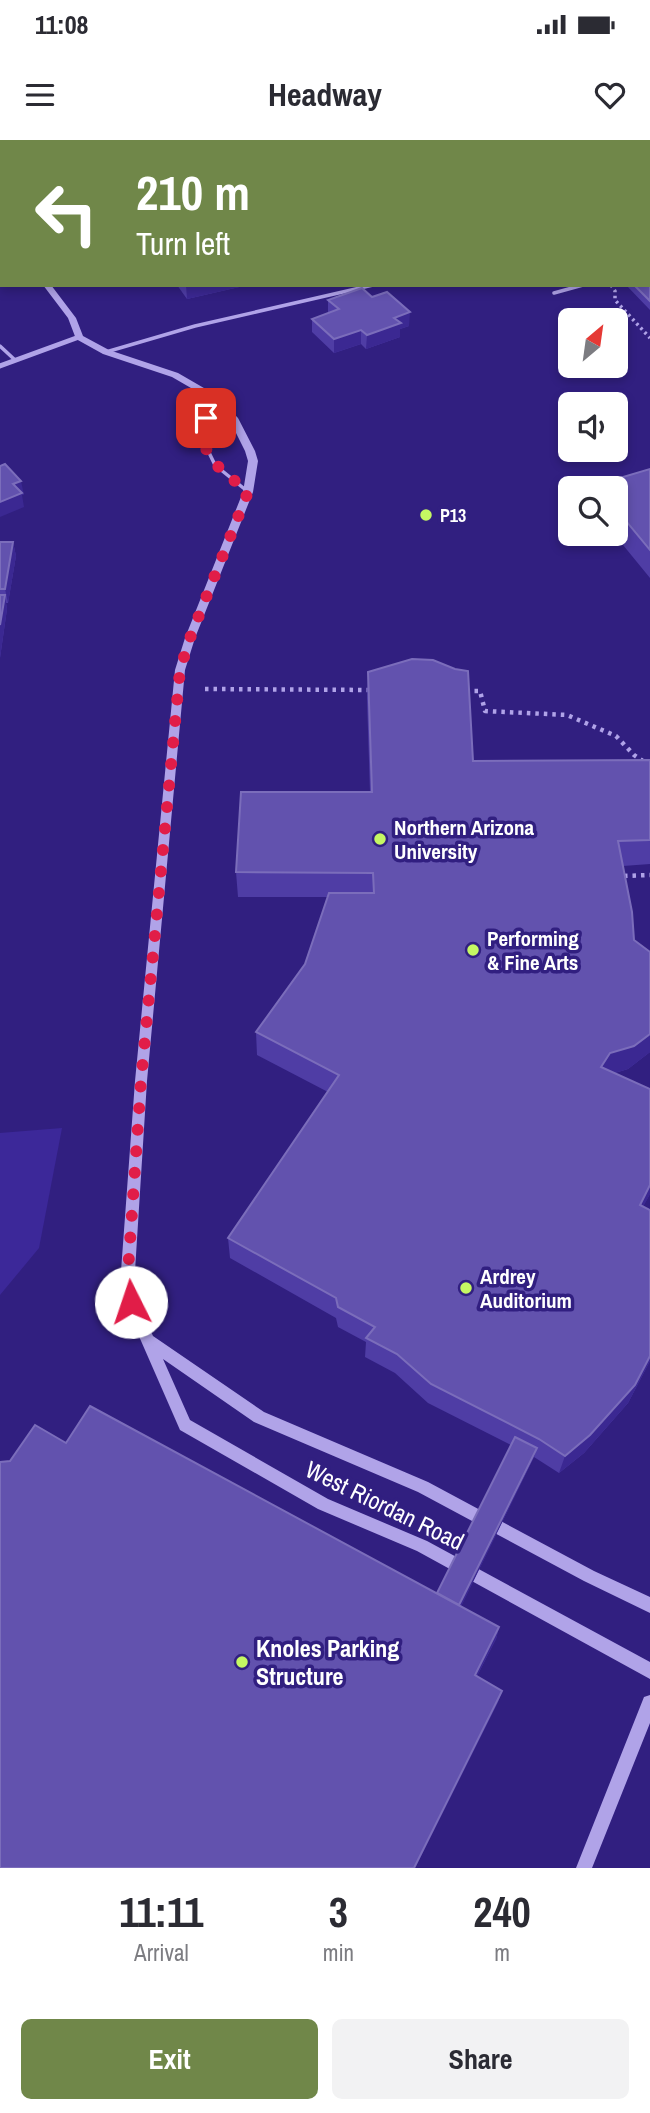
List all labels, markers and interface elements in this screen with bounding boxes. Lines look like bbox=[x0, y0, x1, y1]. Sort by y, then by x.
text: 11:08 bbox=[35, 7, 88, 42]
text: Headway bbox=[268, 73, 382, 116]
icon: menu bbox=[21, 76, 59, 114]
icon: heart bbox=[591, 76, 629, 114]
text: 210 m bbox=[136, 159, 250, 225]
icon: left bbox=[21, 168, 112, 259]
text: Turn left bbox=[136, 222, 230, 265]
north arrow bbox=[558, 308, 628, 378]
map controls bbox=[558, 308, 628, 546]
pin bbox=[176, 388, 236, 448]
button: sound bbox=[558, 392, 628, 462]
icon: arrive bbox=[187, 399, 225, 437]
button: search bbox=[558, 476, 628, 546]
place label: P13 bbox=[440, 503, 466, 528]
marker: P13 bbox=[418, 507, 434, 523]
place label: Northern Arizona University bbox=[394, 813, 534, 866]
marker: Northern Arizona University bbox=[372, 831, 388, 847]
place label: Performing & Fine Arts bbox=[487, 924, 579, 977]
marker: Performing & Fine Arts bbox=[465, 942, 481, 958]
place label: Ardrey Auditorium bbox=[480, 1262, 572, 1315]
position arrow bbox=[94, 1265, 168, 1339]
marker: Ardrey Auditorium bbox=[458, 1280, 474, 1296]
street label: West Riordan Road bbox=[300, 1453, 470, 1557]
place label: Knoles Parking Structure bbox=[256, 1632, 399, 1692]
marker: Knoles Parking Structure bbox=[234, 1654, 250, 1670]
text: 11:11 bbox=[119, 1884, 203, 1940]
text: 3 bbox=[329, 1884, 348, 1940]
text: 240 bbox=[473, 1884, 531, 1940]
text: Arrival bbox=[134, 1937, 189, 1968]
text: min bbox=[323, 1937, 354, 1968]
text: m bbox=[494, 1937, 510, 1968]
button: Exit bbox=[21, 2019, 318, 2099]
button: Share bbox=[332, 2019, 629, 2099]

